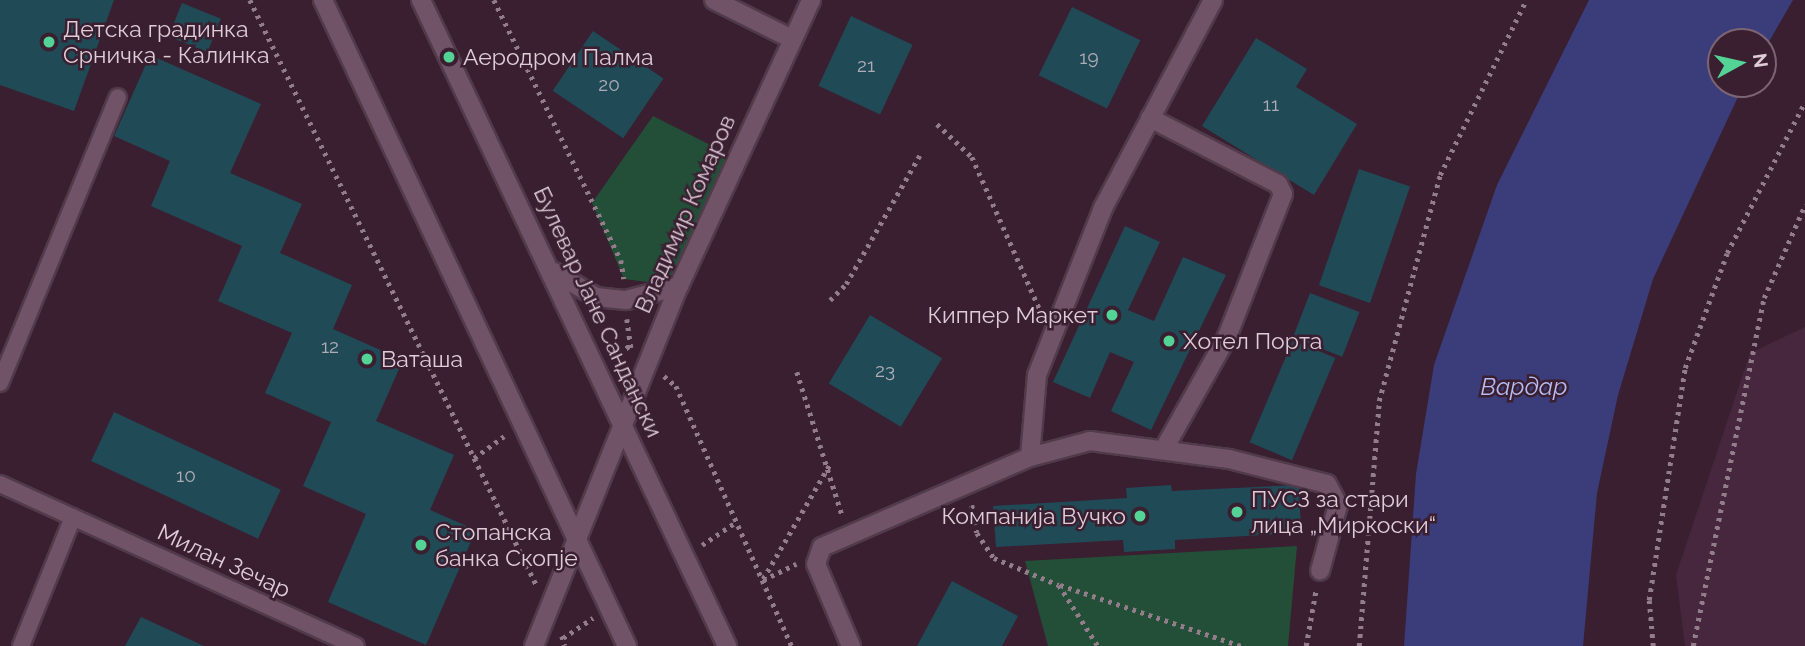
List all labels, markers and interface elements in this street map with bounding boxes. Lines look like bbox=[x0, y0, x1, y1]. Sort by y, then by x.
place label: Детска градинка Срничка - Калинка bbox=[63, 15, 270, 69]
north arrow bbox=[1707, 28, 1777, 98]
marker: Детска градинка Срничка - Калинка bbox=[41, 34, 57, 50]
place label: Аеродром Палма bbox=[463, 43, 653, 71]
house number: 19 bbox=[1079, 47, 1099, 69]
marker: Аеродром Палма bbox=[441, 49, 457, 65]
text: N bbox=[1749, 52, 1773, 69]
house number: 21 bbox=[857, 55, 875, 77]
house number: 20 bbox=[598, 74, 620, 96]
house number: 11 bbox=[1263, 94, 1279, 116]
street label: Владимир Комаров bbox=[629, 111, 741, 317]
street label: Булевар Јане Сандански bbox=[528, 182, 668, 442]
place label: Киппер Маркет bbox=[927, 301, 1098, 329]
marker: Киппер Маркет bbox=[1104, 307, 1120, 323]
place label: Хотел Порта bbox=[1183, 327, 1322, 355]
marker: Хотел Порта bbox=[1161, 333, 1177, 349]
house number: 12 bbox=[321, 336, 339, 358]
place label: Ваташа bbox=[381, 345, 463, 373]
marker: Ваташа bbox=[359, 351, 375, 367]
house number: 23 bbox=[875, 360, 895, 382]
water label: Вардар bbox=[1481, 373, 1567, 401]
house number: 10 bbox=[176, 465, 196, 487]
place label: ПУСЗ за стари лица „Миркоски“ bbox=[1251, 485, 1436, 539]
place label: Компанија Вучко bbox=[941, 502, 1126, 530]
marker: ПУСЗ за стари лица „Миркоски“ bbox=[1229, 504, 1245, 520]
marker: Компанија Вучко bbox=[1132, 508, 1148, 524]
street label: Милан Зечар bbox=[153, 518, 295, 604]
place label: Стопанска банка Скопје bbox=[435, 518, 578, 572]
marker: Стопанска банка Скопје bbox=[413, 537, 429, 553]

